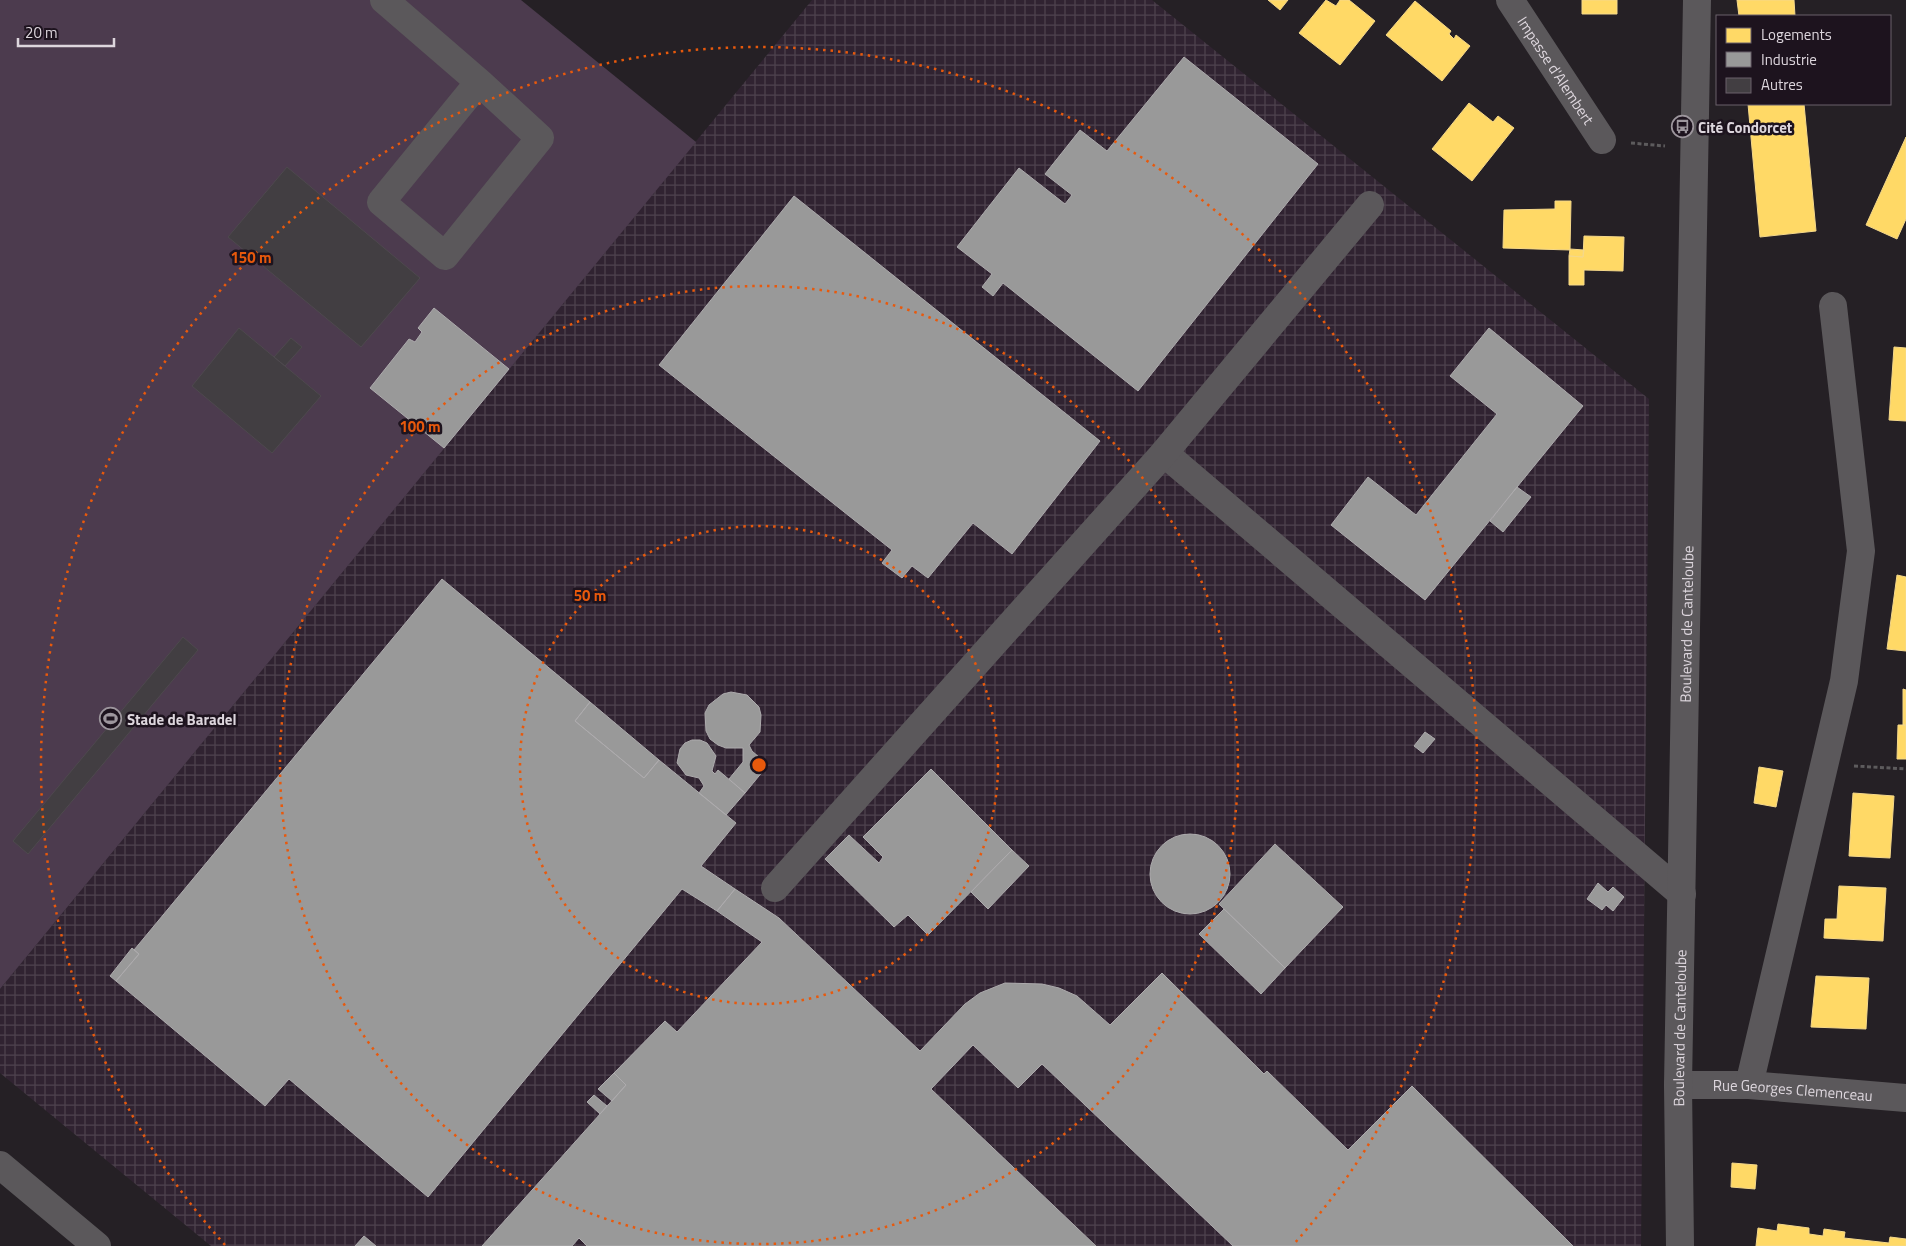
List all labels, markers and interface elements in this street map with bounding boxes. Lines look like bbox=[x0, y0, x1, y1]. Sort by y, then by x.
street label: Impasse d'Alembert bbox=[1512, 11, 1601, 130]
scale bar bbox=[18, 15, 114, 47]
legend bbox=[1716, 15, 1891, 105]
text: 20 m bbox=[25, 21, 58, 44]
text: Logements bbox=[1761, 23, 1832, 46]
text: Industrie bbox=[1761, 48, 1817, 71]
text: Autres bbox=[1761, 73, 1803, 96]
bus stop icon: Cité Condorcet bbox=[1670, 115, 1694, 139]
place label: Cité Condorcet bbox=[1698, 116, 1793, 139]
text: 150 m bbox=[230, 246, 272, 269]
text: 100 m bbox=[399, 415, 441, 438]
street label: Boulevard de Canteloube bbox=[1673, 545, 1699, 703]
text: 50 m bbox=[574, 584, 606, 607]
sports icon: Stade de Baradel bbox=[99, 707, 123, 731]
place label: Stade de Baradel bbox=[127, 708, 237, 731]
centre of rings bbox=[750, 756, 768, 774]
street label: Boulevard de Canteloube bbox=[1666, 949, 1692, 1107]
street label: Rue Georges Clemenceau bbox=[1713, 1074, 1874, 1107]

